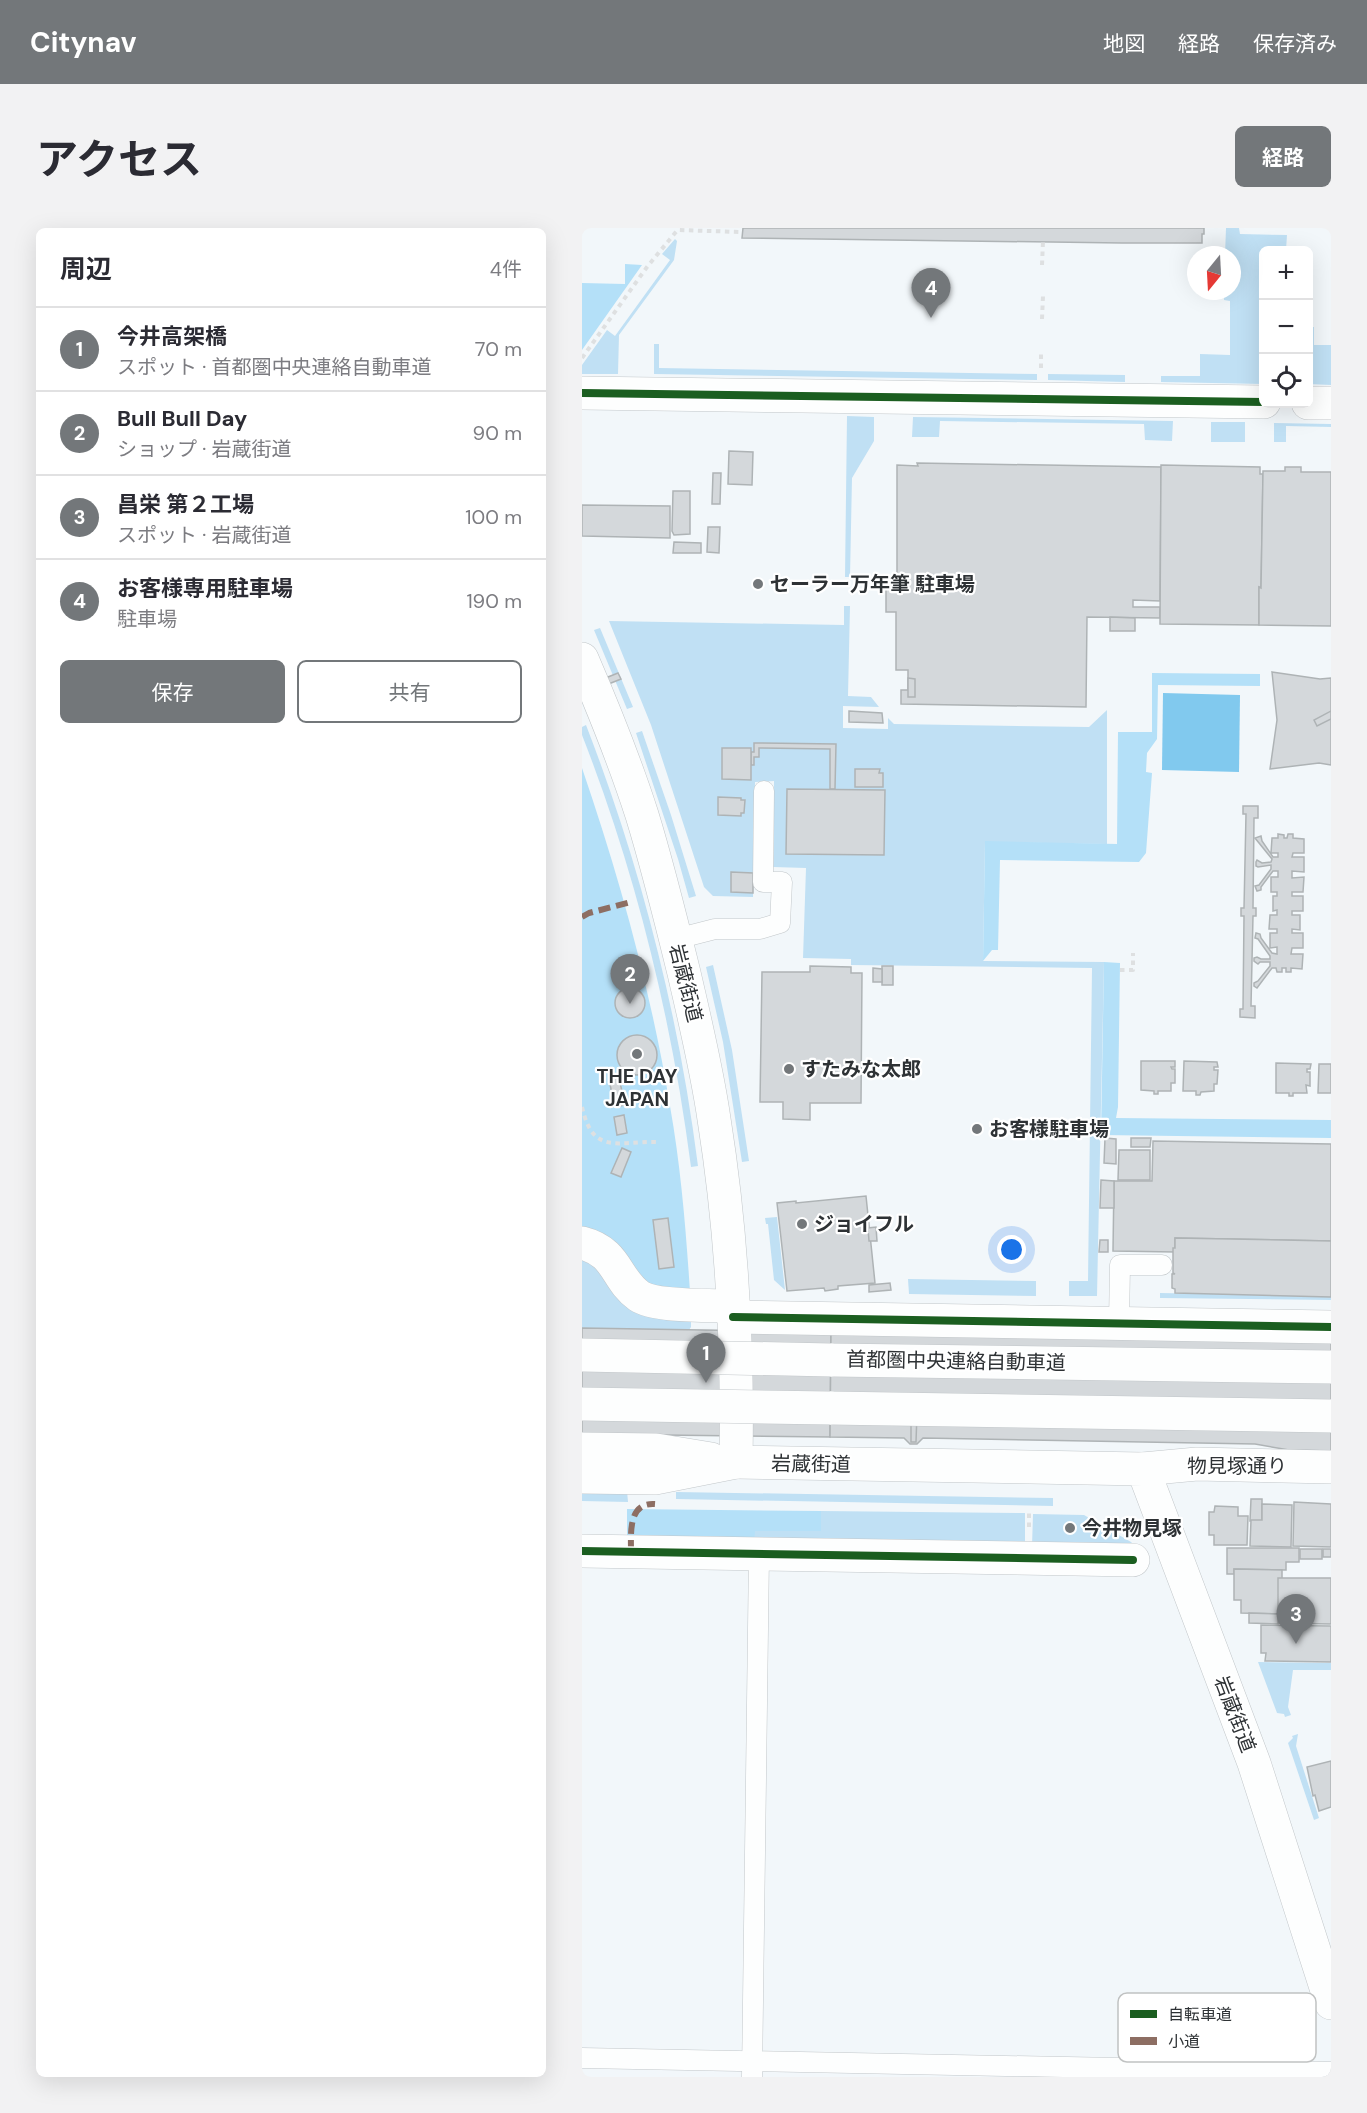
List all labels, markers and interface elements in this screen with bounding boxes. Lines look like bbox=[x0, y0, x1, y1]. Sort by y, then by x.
text: Citynav bbox=[30, 24, 136, 61]
text: 地図 bbox=[1103, 30, 1145, 58]
text: 経路 bbox=[1178, 30, 1220, 58]
text: 保存済み bbox=[1253, 30, 1337, 58]
button: 経路 bbox=[1235, 126, 1331, 187]
text: アクセス bbox=[36, 132, 202, 187]
north arrow bbox=[1187, 246, 1241, 300]
map controls bbox=[1259, 246, 1313, 408]
button: + bbox=[1259, 246, 1313, 300]
text: 周辺 bbox=[60, 252, 112, 286]
text: 4件 bbox=[490, 256, 522, 282]
pin: 4 bbox=[912, 268, 950, 318]
button: − bbox=[1259, 300, 1313, 354]
text: 今井高架橋 bbox=[117, 322, 227, 351]
text: 1 bbox=[76, 336, 83, 362]
text: 70 m bbox=[475, 336, 522, 362]
text: スポット · 首都圏中央連絡自動車道 bbox=[117, 354, 432, 380]
button: locate bbox=[1259, 354, 1313, 408]
text: Bull Bull Day bbox=[117, 404, 247, 433]
text: 2 bbox=[74, 420, 85, 446]
text: 90 m bbox=[473, 420, 522, 446]
text: ショップ · 岩蔵街道 bbox=[117, 436, 292, 462]
text: 昌栄 第２工場 bbox=[117, 490, 254, 519]
text: 3 bbox=[73, 504, 86, 530]
text: 100 m bbox=[465, 504, 522, 530]
text: スポット · 岩蔵街道 bbox=[117, 522, 292, 548]
place label: セーラー万年筆 駐車場 bbox=[770, 571, 975, 597]
text: お客様専用駐車場 bbox=[117, 574, 293, 603]
marker: セーラー万年筆 駐車場 bbox=[751, 577, 765, 591]
text: 4 bbox=[73, 588, 86, 614]
text: 190 m bbox=[466, 588, 522, 614]
text: 駐車場 bbox=[117, 606, 177, 632]
button: 保存 bbox=[60, 660, 285, 723]
button: 共有 bbox=[297, 660, 522, 723]
street label: 岩蔵街道 bbox=[664, 941, 708, 1025]
pin: 2 bbox=[610, 954, 650, 1004]
marker: THE DAY JAPAN bbox=[630, 1047, 644, 1061]
place label: すたみな太郎 bbox=[801, 1056, 921, 1082]
marker: すたみな太郎 bbox=[782, 1062, 796, 1076]
place label: THE DAY JAPAN bbox=[596, 1063, 678, 1112]
place label: お客様駐車場 bbox=[989, 1116, 1109, 1142]
marker: お客様駐車場 bbox=[970, 1122, 984, 1136]
place label: ジョイフル bbox=[814, 1211, 914, 1237]
marker: ジョイフル bbox=[795, 1217, 809, 1231]
your location bbox=[997, 1235, 1026, 1264]
pin: 1 bbox=[686, 1334, 726, 1383]
street label: 首都圏中央連絡自動車道 bbox=[846, 1346, 1066, 1376]
street label: 岩蔵街道 bbox=[771, 1450, 851, 1478]
street label: 物見塚通り bbox=[1187, 1453, 1287, 1479]
place label: 今井物見塚 bbox=[1082, 1515, 1182, 1541]
marker: 今井物見塚 bbox=[1063, 1521, 1077, 1535]
pin: 3 bbox=[1276, 1594, 1316, 1644]
street label: 岩蔵街道 bbox=[1209, 1672, 1261, 1756]
legend bbox=[1118, 1993, 1316, 2062]
text: 自転車道 bbox=[1168, 2004, 1232, 2025]
text: 小道 bbox=[1168, 2031, 1200, 2052]

